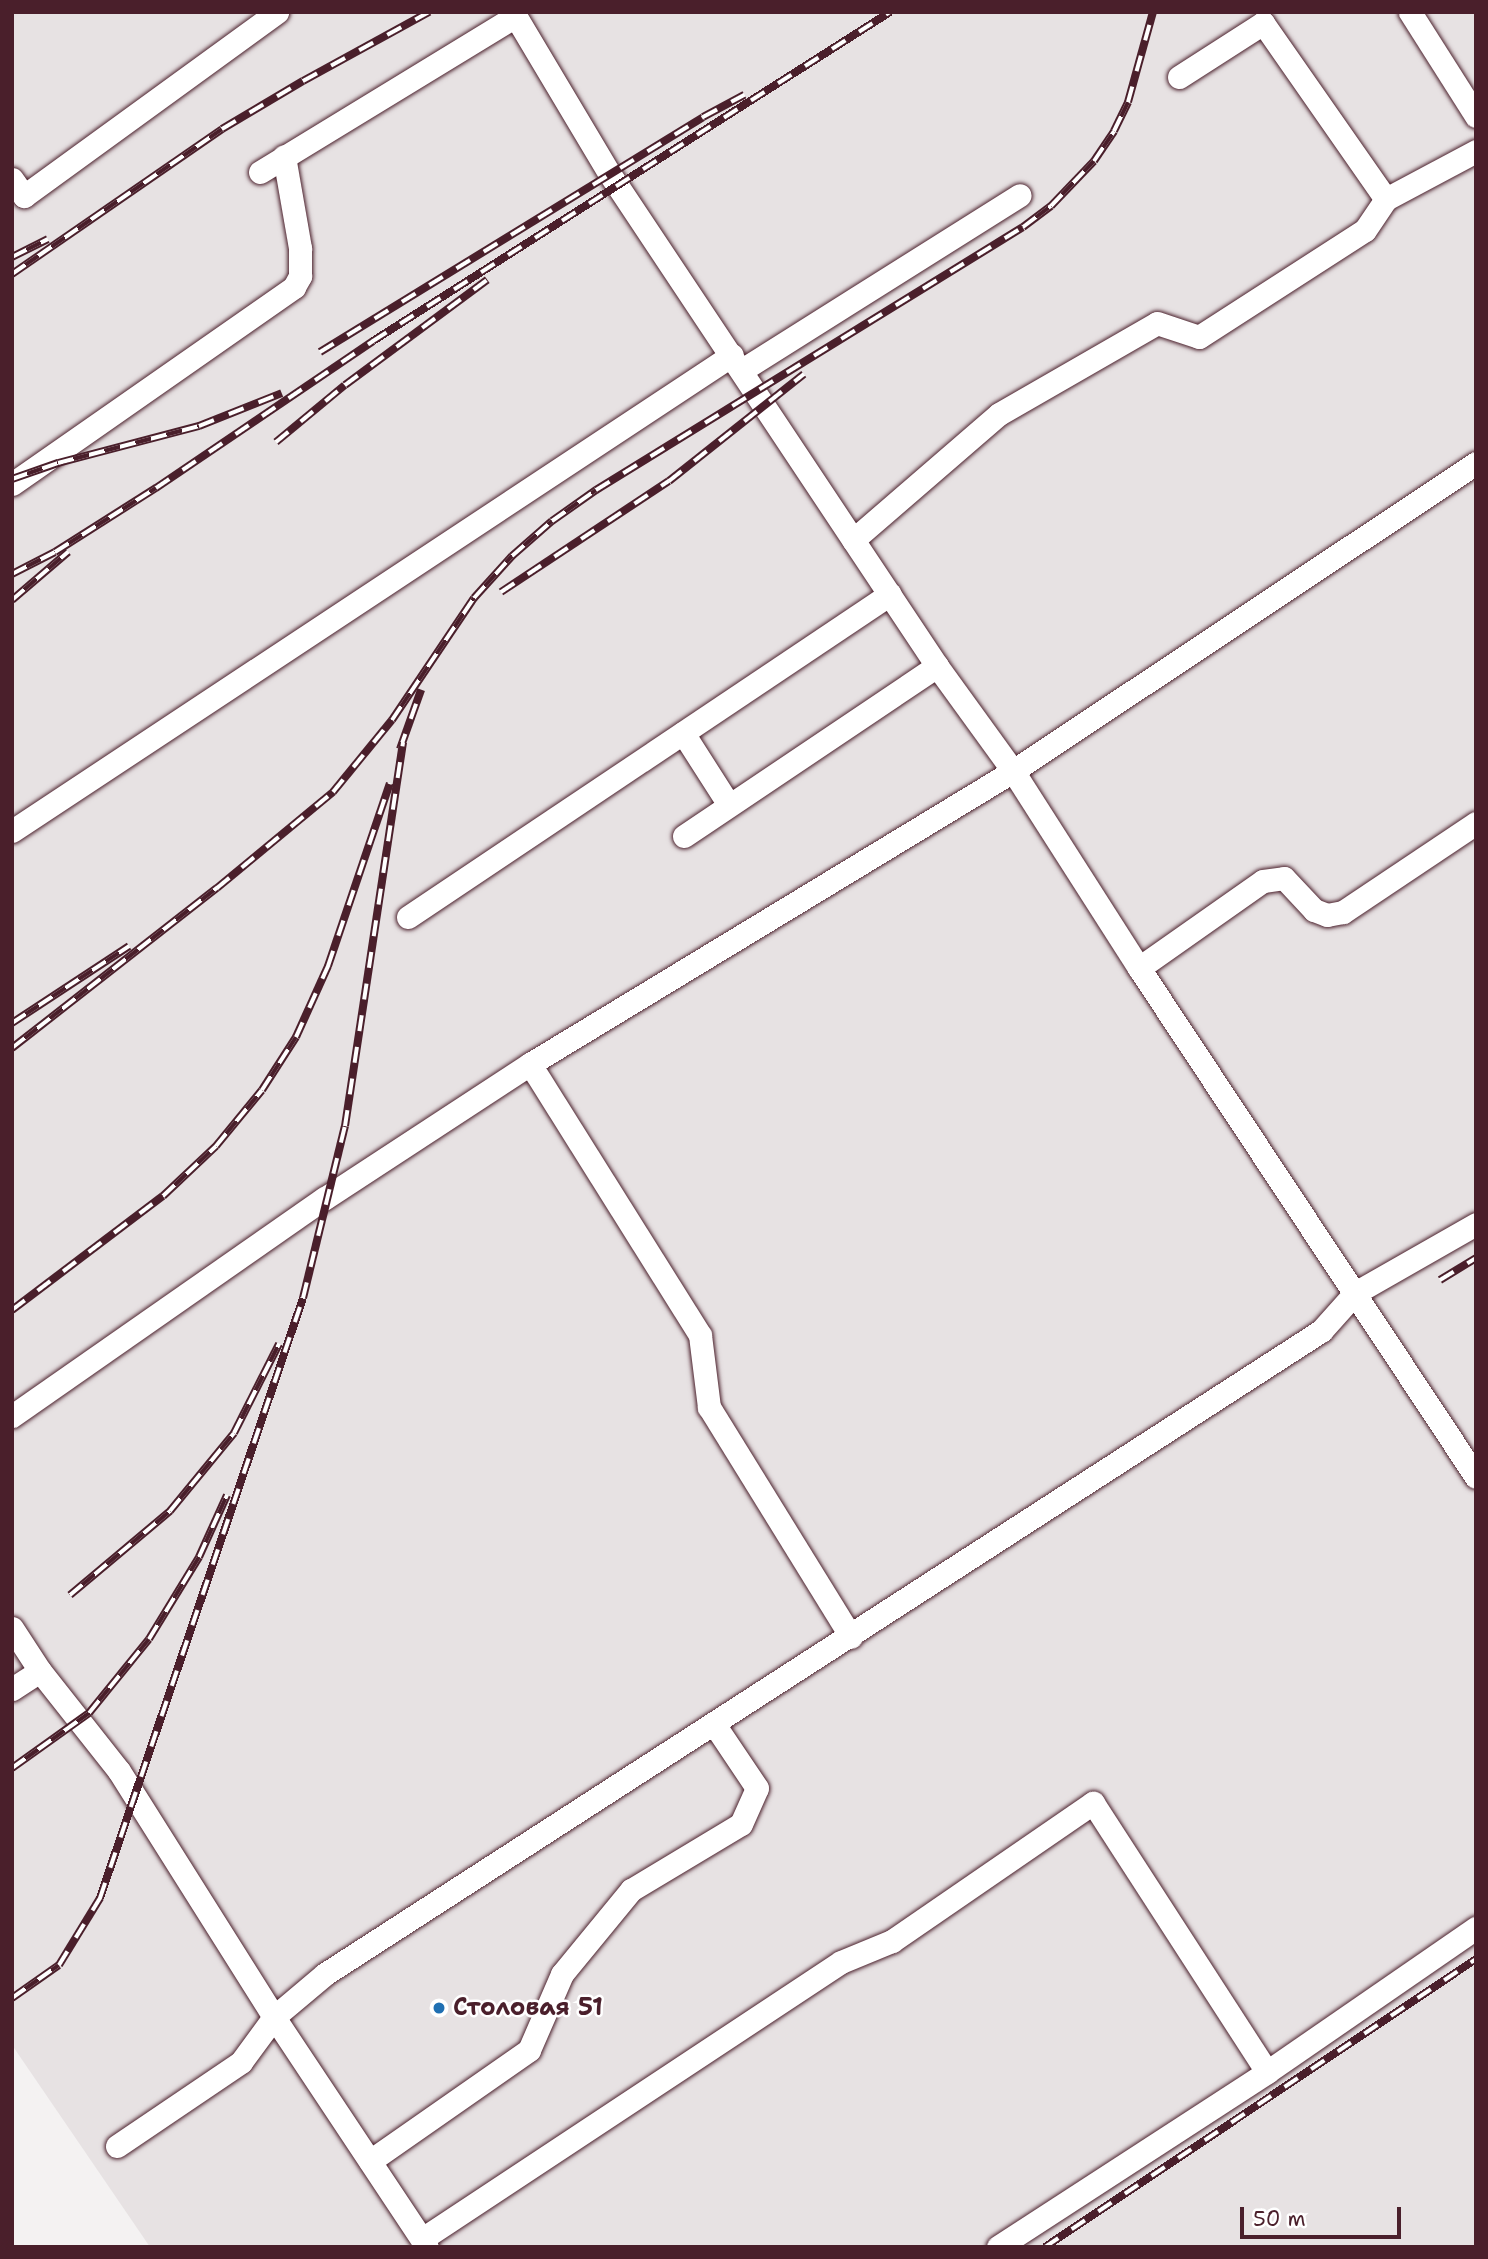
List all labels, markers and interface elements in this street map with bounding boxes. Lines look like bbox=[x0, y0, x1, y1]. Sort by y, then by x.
place label: Столовая 51 bbox=[453, 1994, 603, 2022]
marker: Столовая 51 bbox=[431, 2000, 447, 2016]
scale bar bbox=[1243, 2192, 1404, 2236]
text: 50 m bbox=[1253, 2205, 1306, 2233]

